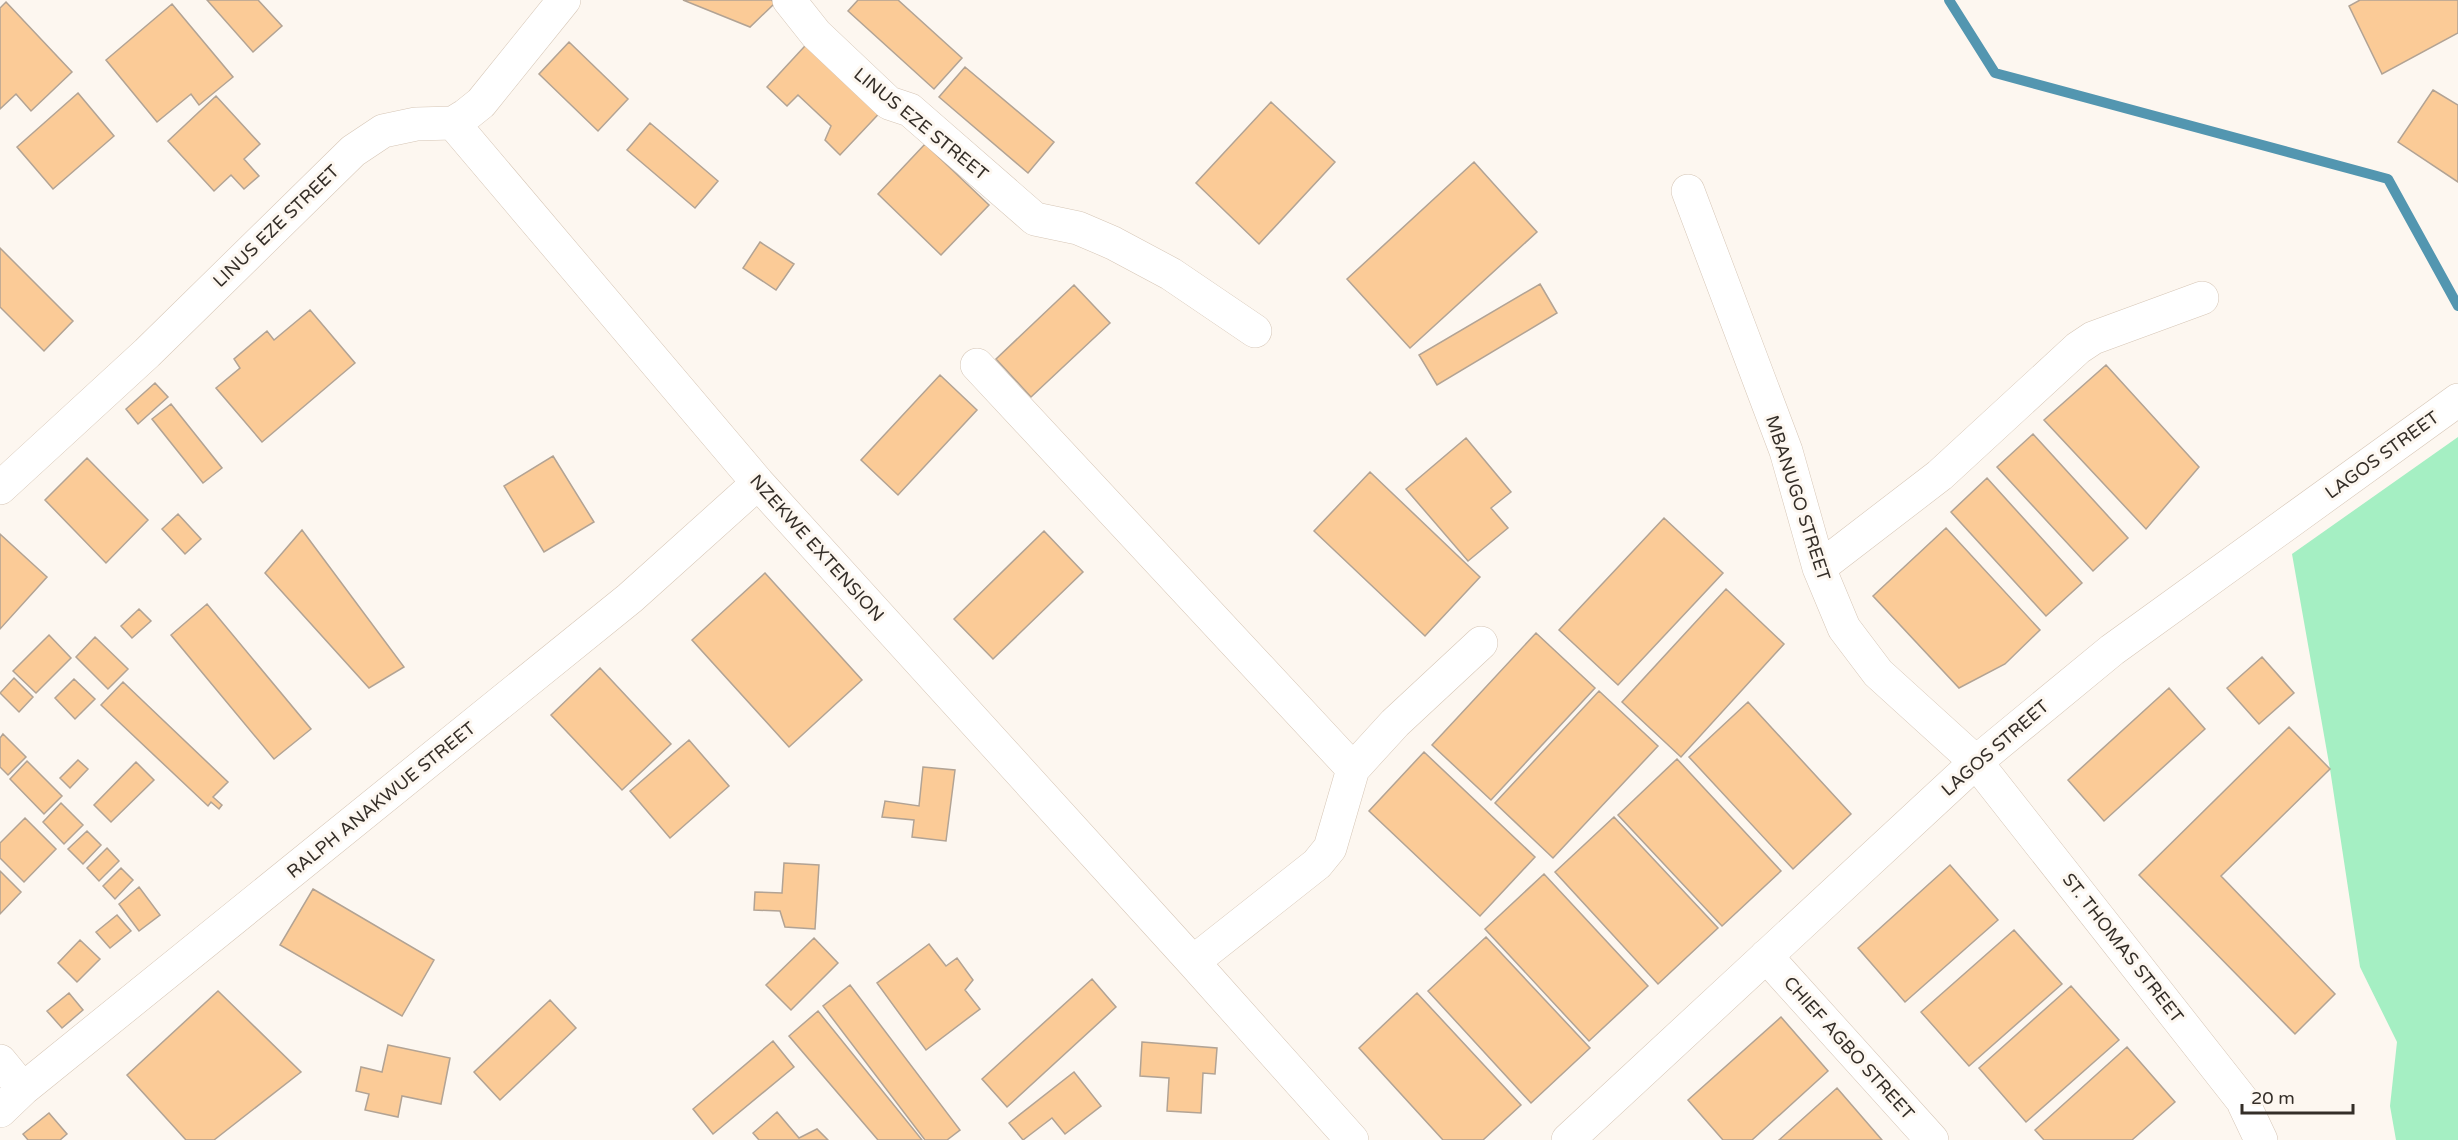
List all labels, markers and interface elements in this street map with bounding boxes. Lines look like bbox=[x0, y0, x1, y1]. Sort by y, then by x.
street label: LINUS EZE STREET bbox=[849, 63, 993, 185]
street label: LINUS EZE STREET bbox=[208, 160, 344, 292]
street label: LAGOS STREET bbox=[2321, 406, 2443, 504]
street label: MBANUGO STREET bbox=[1761, 413, 1835, 583]
street label: NZEKWE EXTENSION bbox=[745, 470, 889, 626]
street label: LAGOS STREET bbox=[1937, 695, 2053, 801]
street label: RALPH ANAKWUE STREET bbox=[282, 717, 480, 883]
street label: ST. THOMAS STREET bbox=[2058, 869, 2188, 1027]
street label: CHIEF AGBO STREET bbox=[1779, 972, 1919, 1124]
scale bar bbox=[2242, 1077, 2353, 1115]
text: 20 m bbox=[2251, 1087, 2295, 1109]

